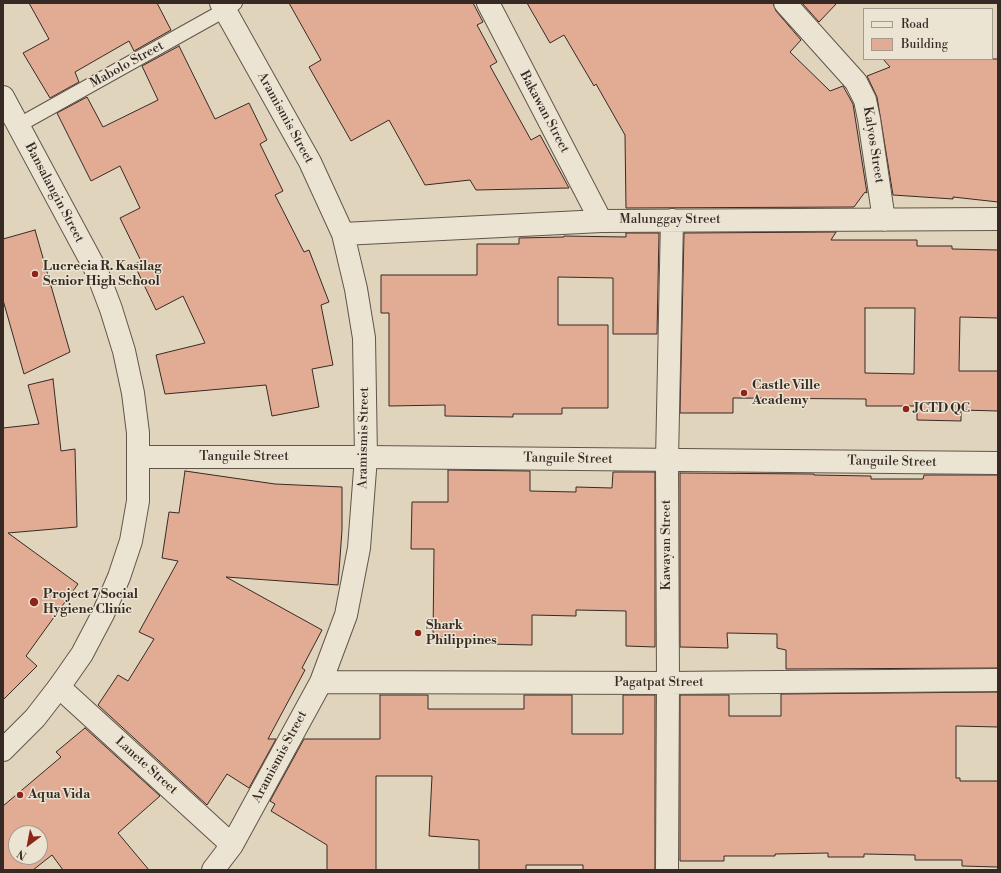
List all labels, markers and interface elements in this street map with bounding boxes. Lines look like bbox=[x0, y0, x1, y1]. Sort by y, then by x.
legend bbox=[863, 8, 993, 60]
text: Road bbox=[901, 17, 929, 32]
text: Building bbox=[901, 37, 948, 52]
street label: Mabolo Street bbox=[87, 38, 167, 92]
street label: Bakawan Street bbox=[516, 68, 572, 156]
street label: Aramismis Street bbox=[254, 70, 316, 166]
street label: Kalyos Street bbox=[859, 105, 887, 185]
street label: Bansalangin Street bbox=[21, 140, 87, 246]
street label: Malunggay Street bbox=[619, 212, 721, 228]
place label: Lucrecia R. Kasilag Senior High School bbox=[43, 259, 162, 290]
marker: Lucrecia R. Kasilag Senior High School bbox=[30, 269, 40, 279]
place label: Castle Ville Academy bbox=[752, 378, 820, 409]
street label: Aramismis Street bbox=[355, 387, 373, 489]
marker: Castle Ville Academy bbox=[739, 388, 749, 398]
place label: JCTD QC bbox=[914, 401, 970, 417]
marker: JCTD QC bbox=[901, 404, 911, 414]
street label: Tanguile Street bbox=[199, 449, 289, 465]
street label: Tanguile Street bbox=[523, 450, 613, 468]
street label: Tanguile Street bbox=[847, 453, 937, 471]
street label: Kawayan Street bbox=[659, 500, 675, 590]
place label: Project 7 Social Hygiene Clinic bbox=[43, 587, 138, 618]
marker: Project 7 Social Hygiene Clinic bbox=[28, 596, 40, 608]
place label: Shark Philippines bbox=[426, 618, 497, 649]
marker: Shark Philippines bbox=[413, 628, 423, 638]
street label: Pagatpat Street bbox=[614, 675, 704, 691]
street label: Aramismis Street bbox=[249, 708, 311, 806]
street label: Lanete Street bbox=[112, 734, 180, 798]
place label: Aqua Vida bbox=[28, 787, 90, 803]
marker: Aqua Vida bbox=[15, 790, 25, 800]
north arrow bbox=[8, 825, 48, 865]
text: N bbox=[15, 846, 30, 863]

